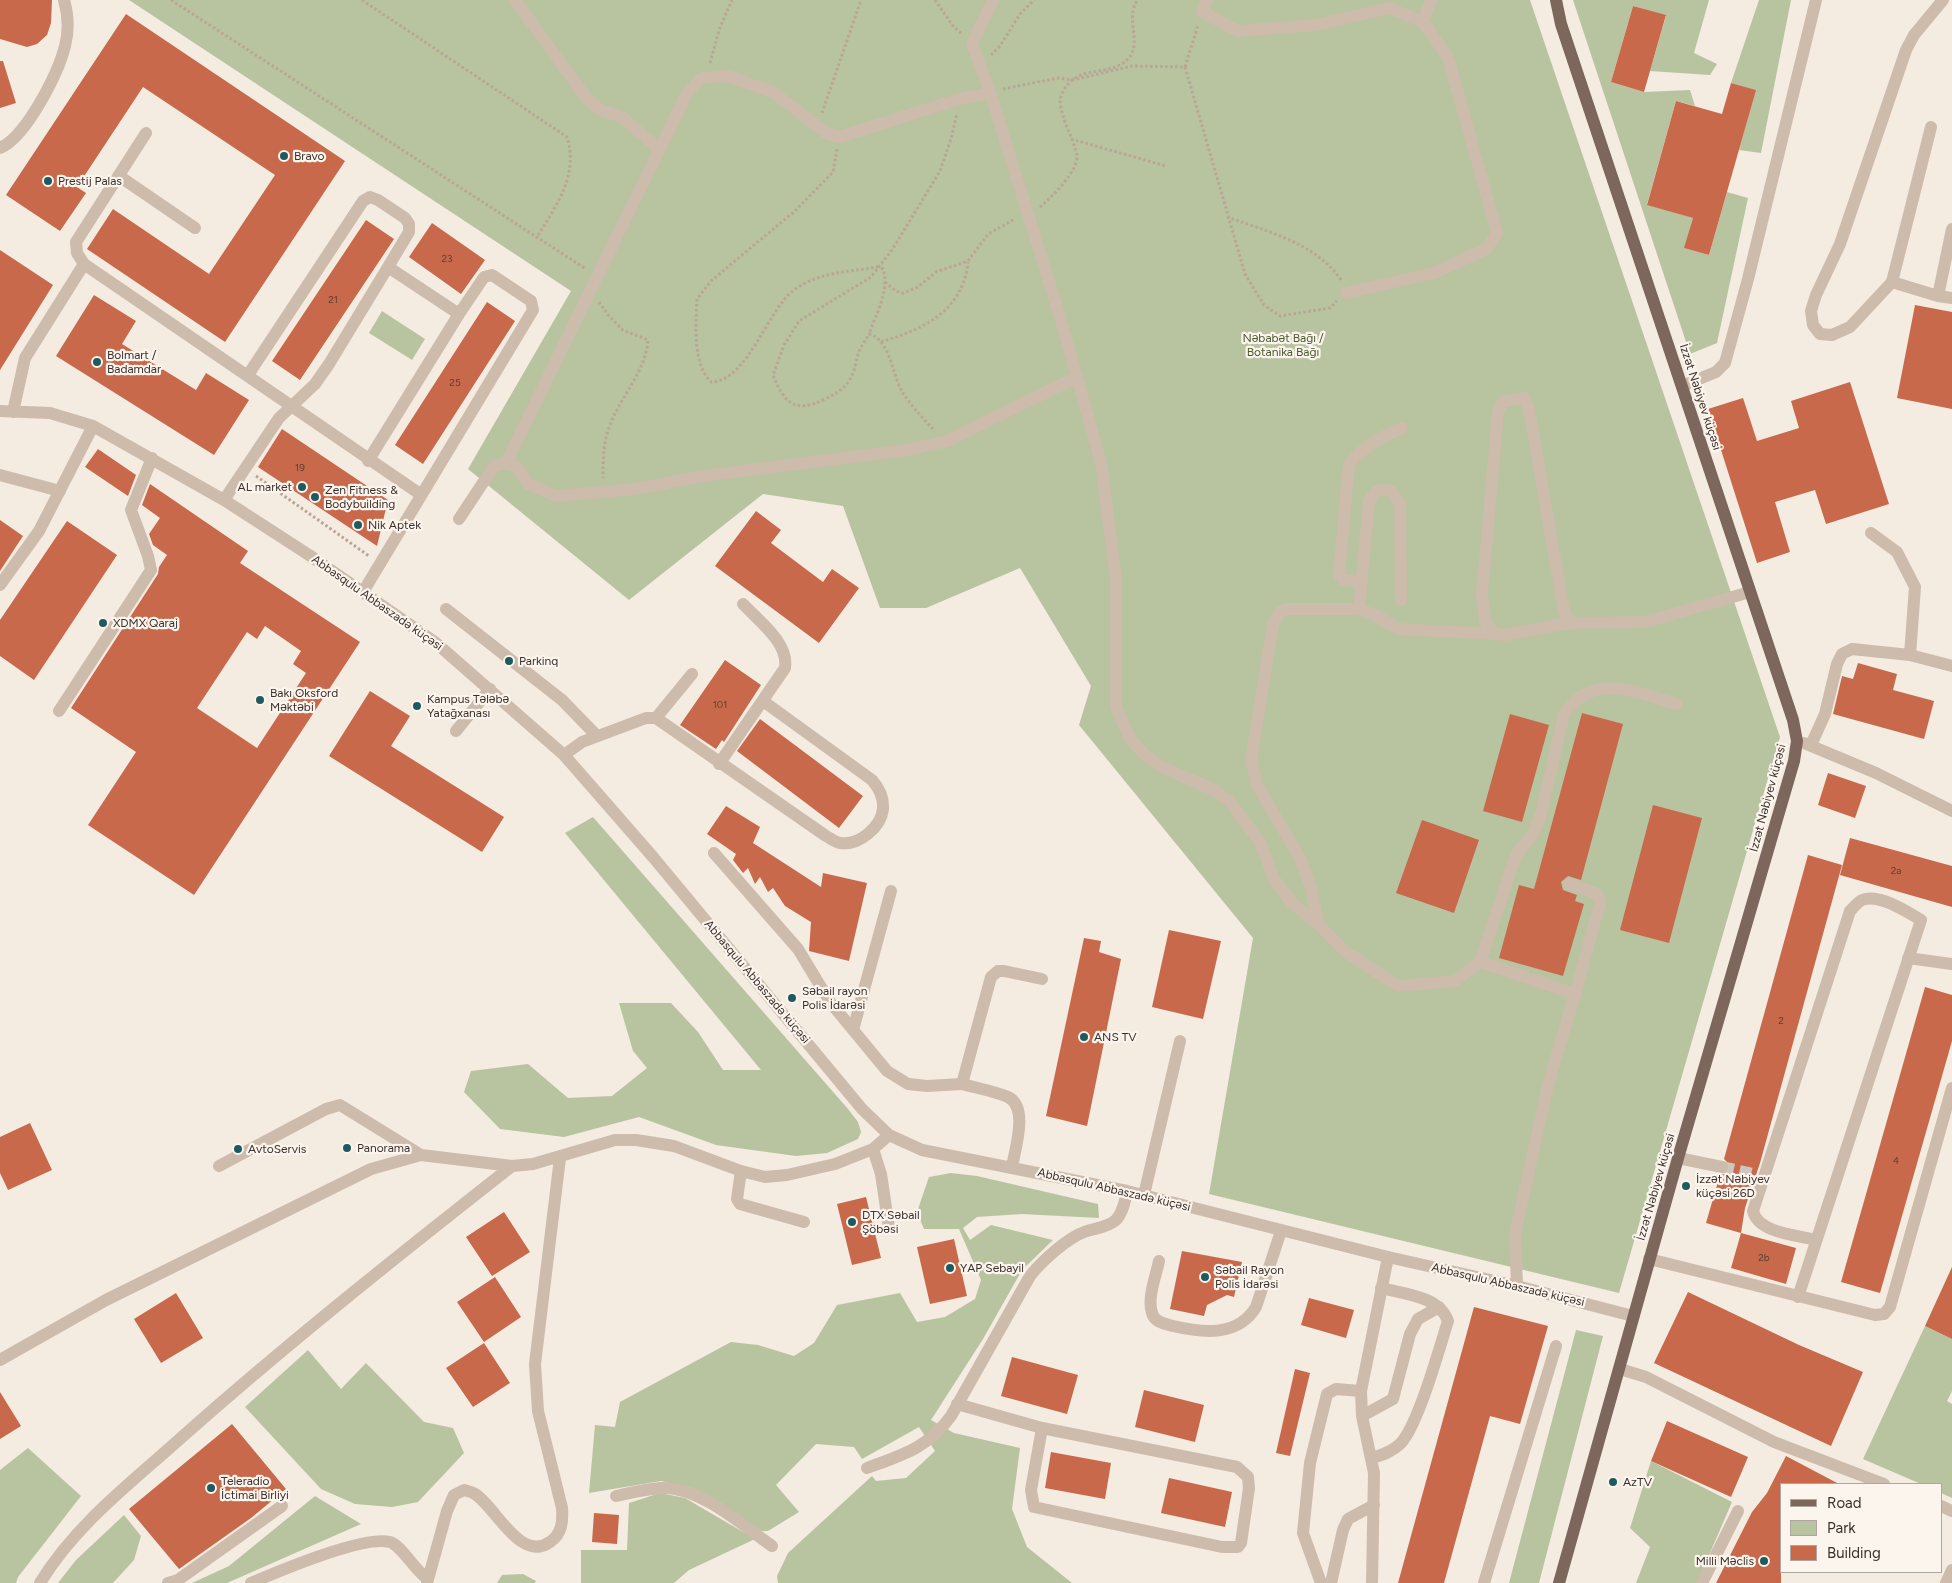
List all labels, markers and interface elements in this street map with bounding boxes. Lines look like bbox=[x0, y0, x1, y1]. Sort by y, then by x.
place label: Bravo bbox=[294, 149, 324, 163]
marker: Bravo bbox=[278, 150, 290, 162]
place label: Prestij Palas bbox=[58, 174, 122, 188]
marker: Prestij Palas bbox=[42, 175, 54, 187]
house number: 23 bbox=[441, 253, 453, 265]
house number: 21 bbox=[328, 294, 338, 306]
park label: Nəbabət Bağı / Botanika Bağı bbox=[1242, 331, 1324, 359]
street label: İzzət Nəbiyev küçəsi bbox=[1676, 342, 1724, 452]
place label: Bolmart / Badamdar bbox=[107, 348, 161, 376]
marker: Bolmart / Badamdar bbox=[91, 356, 103, 368]
house number: 25 bbox=[449, 377, 461, 389]
house number: 19 bbox=[295, 462, 305, 474]
place label: AL market bbox=[238, 480, 292, 494]
marker: AL market bbox=[296, 481, 308, 493]
place label: Zen Fitness & Bodybuilding bbox=[325, 483, 398, 511]
marker: Zen Fitness & Bodybuilding bbox=[309, 491, 321, 503]
place label: Nik Aptek bbox=[368, 518, 421, 532]
marker: Nik Aptek bbox=[352, 519, 364, 531]
street label: Abbasqulu Abbaszadə küçəsi bbox=[309, 552, 445, 654]
place label: XDMX Qaraj bbox=[113, 616, 178, 630]
marker: XDMX Qaraj bbox=[97, 617, 109, 629]
place label: Parkinq bbox=[519, 654, 558, 668]
marker: Parkinq bbox=[503, 655, 515, 667]
place label: Bakı Oksford Məktəbi bbox=[270, 686, 338, 714]
place label: Kampus Tələbə Yatağxanası bbox=[427, 692, 509, 720]
marker: Bakı Oksford Məktəbi bbox=[254, 694, 266, 706]
house number: 101 bbox=[713, 699, 727, 711]
marker: Kampus Tələbə Yatağxanası bbox=[411, 700, 423, 712]
street label: İzzət Nəbiyev küçəsi bbox=[1747, 743, 1789, 853]
house number: 2a bbox=[1891, 865, 1901, 877]
street label: Abbasqulu Abbaszadə küçəsi bbox=[701, 917, 813, 1047]
place label: Səbail rayon Polis İdarəsi bbox=[802, 984, 867, 1012]
marker: Səbail rayon Polis İdarəsi bbox=[786, 992, 798, 1004]
house number: 2 bbox=[1778, 1015, 1784, 1027]
place label: ANS TV bbox=[1094, 1030, 1137, 1044]
marker: ANS TV bbox=[1078, 1031, 1090, 1043]
street label: İzzət Nəbiyev küçəsi bbox=[1634, 1132, 1678, 1242]
place label: Panorama bbox=[357, 1141, 410, 1155]
place label: AvtoServis bbox=[248, 1142, 306, 1156]
marker: Panorama bbox=[341, 1142, 353, 1154]
marker: AvtoServis bbox=[232, 1143, 244, 1155]
house number: 4 bbox=[1893, 1155, 1899, 1167]
street label: Abbasqulu Abbaszadə küçəsi bbox=[1036, 1165, 1192, 1215]
place label: İzzət Nəbiyev küçəsi 26D bbox=[1696, 1172, 1770, 1200]
marker: İzzət Nəbiyev küçəsi 26D bbox=[1680, 1180, 1692, 1192]
place label: DTX Səbail Şöbəsi bbox=[862, 1208, 920, 1236]
marker: DTX Səbail Şöbəsi bbox=[846, 1216, 858, 1228]
house number: 2b bbox=[1758, 1252, 1770, 1264]
street label: Abbasqulu Abbaszadə küçəsi bbox=[1430, 1260, 1586, 1310]
place label: YAP Sebayil bbox=[960, 1261, 1024, 1275]
marker: YAP Sebayil bbox=[944, 1262, 956, 1274]
place label: Səbail Rayon Polis İdarəsi bbox=[1215, 1263, 1284, 1291]
marker: Səbail Rayon Polis İdarəsi bbox=[1199, 1271, 1211, 1283]
place label: Teleradio İctimai Birliyi bbox=[221, 1474, 289, 1502]
place label: AzTV bbox=[1623, 1475, 1652, 1489]
marker: AzTV bbox=[1607, 1476, 1619, 1488]
marker: Teleradio İctimai Birliyi bbox=[205, 1482, 217, 1494]
legend bbox=[1780, 1483, 1942, 1573]
text: Road bbox=[1827, 1494, 1862, 1512]
text: Park bbox=[1827, 1519, 1856, 1537]
text: Building bbox=[1827, 1544, 1881, 1562]
place label: Milli Məclis bbox=[1696, 1554, 1754, 1568]
marker: Milli Məclis bbox=[1758, 1555, 1770, 1567]

